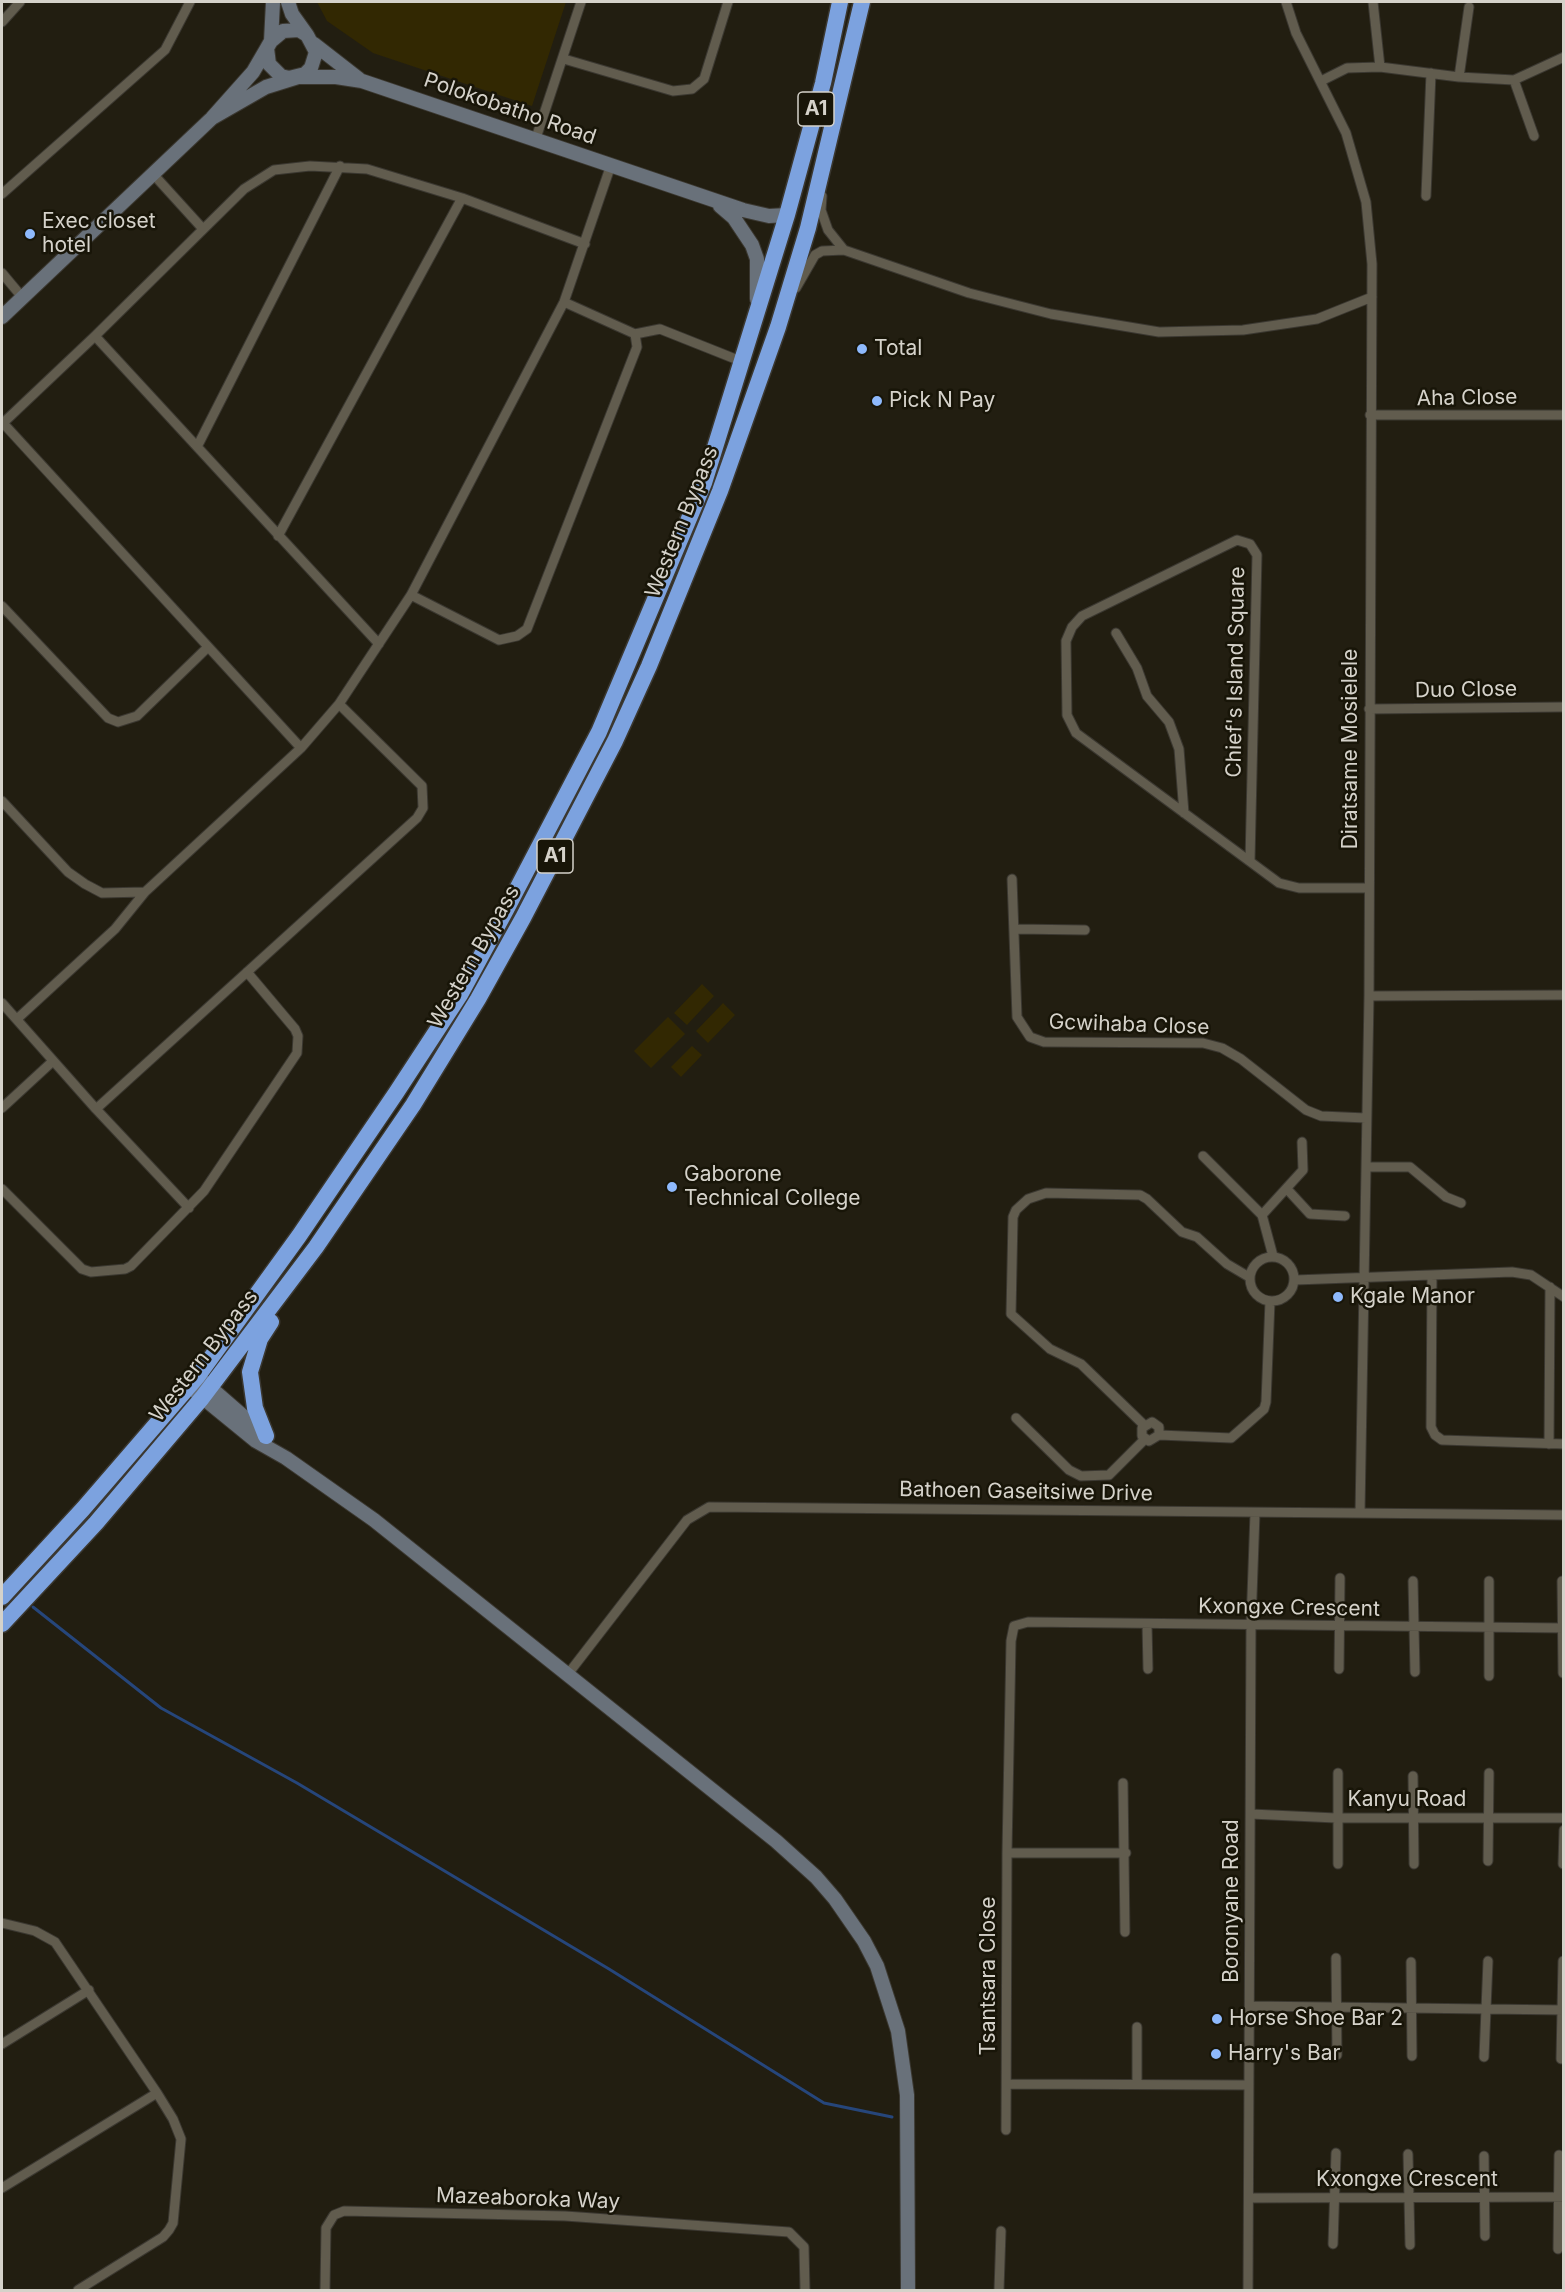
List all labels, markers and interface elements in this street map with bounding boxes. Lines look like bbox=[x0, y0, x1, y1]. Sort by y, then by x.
street label: Polokobatho Road bbox=[421, 68, 599, 150]
road number: A1 bbox=[798, 92, 834, 126]
place label: Exec closet hotel bbox=[42, 209, 156, 259]
marker: Exec closet hotel bbox=[23, 227, 37, 241]
place label: Total bbox=[874, 336, 922, 362]
marker: Total bbox=[855, 342, 869, 356]
street label: Aha Close bbox=[1416, 385, 1518, 411]
place label: Pick N Pay bbox=[889, 388, 995, 414]
marker: Pick N Pay bbox=[870, 394, 884, 408]
street label: Western Bypass bbox=[640, 443, 724, 601]
street label: Chief's Island Square bbox=[1222, 566, 1250, 778]
street label: Diratsame Mosielele bbox=[1338, 649, 1364, 849]
street label: Duo Close bbox=[1415, 677, 1517, 703]
road number: A1 bbox=[537, 839, 573, 873]
street label: Western Bypass bbox=[423, 881, 525, 1033]
street label: Gcwihaba Close bbox=[1048, 1010, 1210, 1040]
place label: Gaborone Technical College bbox=[684, 1162, 861, 1212]
marker: Gaborone Technical College bbox=[665, 1180, 679, 1194]
place label: Kgale Manor bbox=[1350, 1284, 1475, 1310]
street label: Western Bypass bbox=[145, 1285, 263, 1427]
marker: Kgale Manor bbox=[1331, 1290, 1345, 1304]
street label: Bathoen Gaseitsiwe Drive bbox=[899, 1477, 1153, 1507]
street label: Kxongxe Crescent bbox=[1198, 1594, 1380, 1622]
street label: Kanyu Road bbox=[1348, 1787, 1466, 1813]
street label: Boronyane Road bbox=[1219, 1819, 1245, 1983]
street label: Tsantsara Close bbox=[976, 1897, 1002, 2055]
place label: Horse Shoe Bar 2 bbox=[1229, 2006, 1403, 2032]
marker: Horse Shoe Bar 2 bbox=[1210, 2012, 1224, 2026]
place label: Harry's Bar bbox=[1228, 2041, 1340, 2067]
marker: Harry's Bar bbox=[1209, 2047, 1223, 2061]
street label: Kxongxe Crescent bbox=[1316, 2167, 1498, 2193]
street label: Mazeaboroka Way bbox=[436, 2183, 620, 2215]

